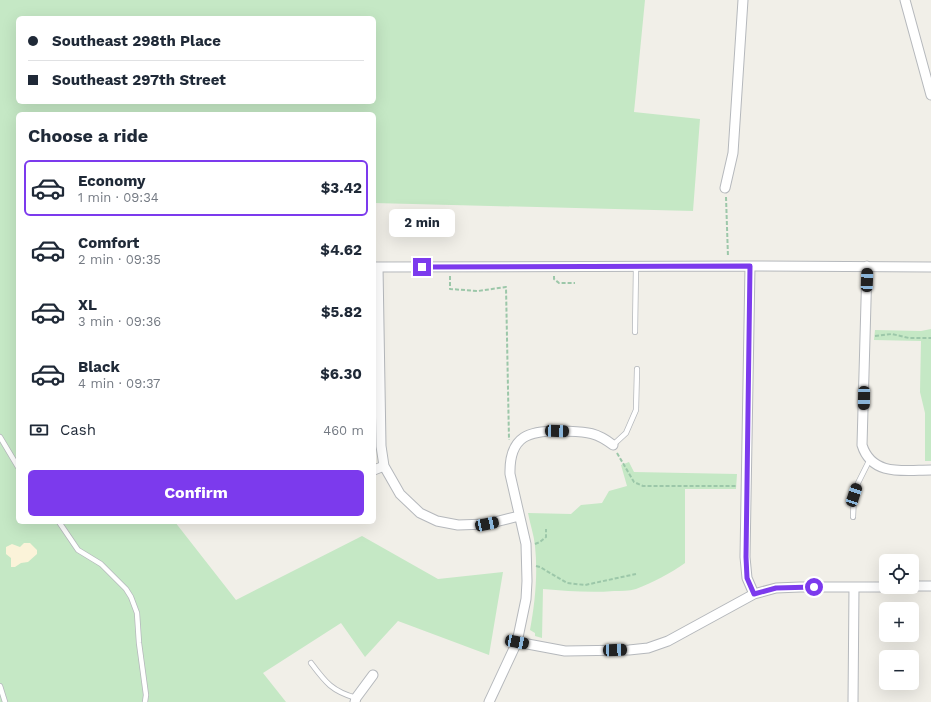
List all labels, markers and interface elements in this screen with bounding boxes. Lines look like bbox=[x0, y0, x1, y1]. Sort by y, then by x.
text: Southeast 298th Place bbox=[52, 32, 221, 50]
text: Southeast 297th Street bbox=[52, 71, 226, 89]
text: Choose a ride bbox=[28, 125, 148, 146]
icon: car bbox=[30, 170, 66, 206]
text: Economy bbox=[78, 172, 145, 190]
text: $3.42 bbox=[321, 179, 362, 197]
text: 1 min · 09:34 bbox=[78, 190, 159, 205]
callout: 2 min bbox=[389, 209, 455, 237]
text: 2 min bbox=[404, 215, 440, 230]
icon: car bbox=[30, 232, 66, 268]
text: Comfort bbox=[78, 234, 139, 252]
text: $4.62 bbox=[320, 241, 362, 259]
text: 2 min · 09:35 bbox=[78, 252, 161, 267]
route end bbox=[413, 258, 431, 276]
car bbox=[861, 268, 873, 292]
icon: car bbox=[30, 294, 66, 330]
text: XL bbox=[78, 296, 97, 314]
text: $5.82 bbox=[321, 303, 362, 321]
text: 3 min · 09:36 bbox=[78, 314, 161, 329]
icon: car bbox=[30, 356, 66, 392]
text: Black bbox=[78, 358, 120, 376]
text: $6.30 bbox=[320, 365, 362, 383]
text: 4 min · 09:37 bbox=[78, 376, 160, 391]
car bbox=[858, 386, 870, 410]
icon: cash bbox=[28, 419, 50, 441]
text: Cash bbox=[60, 421, 96, 439]
text: 460 m bbox=[323, 423, 364, 438]
car bbox=[545, 425, 569, 437]
button: Confirm bbox=[28, 470, 364, 516]
car bbox=[845, 482, 863, 508]
car bbox=[474, 516, 500, 532]
map controls bbox=[879, 554, 919, 690]
button: locate bbox=[879, 554, 919, 594]
route start bbox=[805, 578, 823, 596]
button: + bbox=[879, 602, 919, 642]
car bbox=[504, 634, 530, 650]
car bbox=[603, 644, 627, 656]
button: − bbox=[879, 650, 919, 690]

